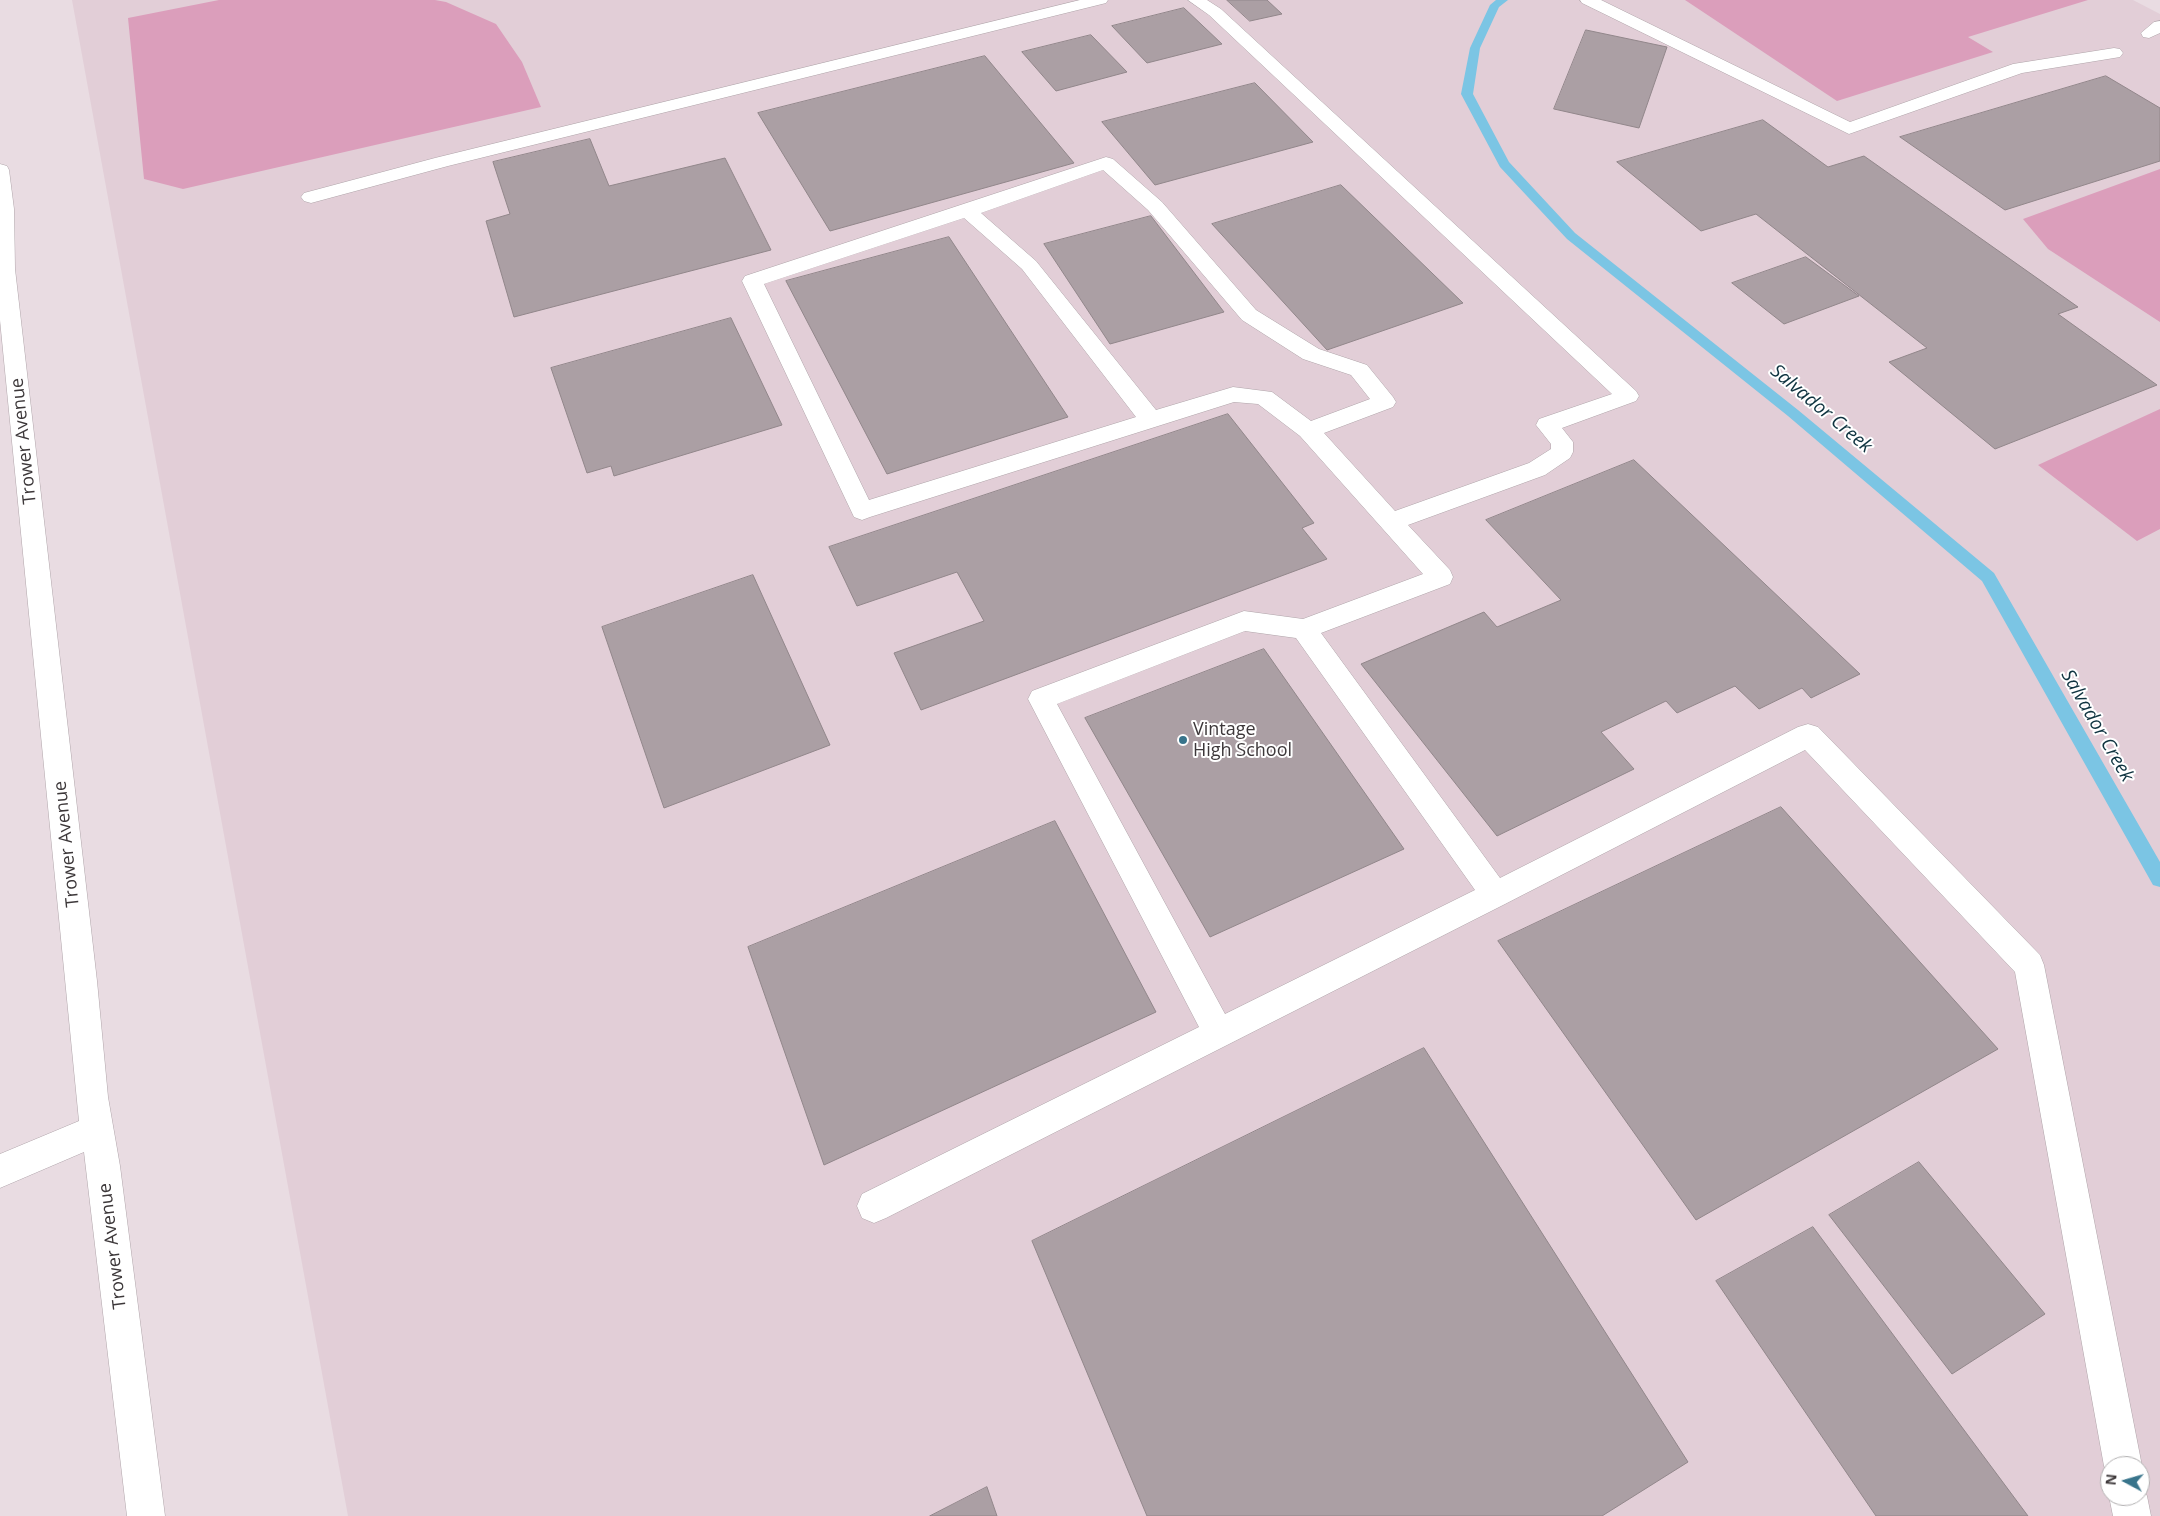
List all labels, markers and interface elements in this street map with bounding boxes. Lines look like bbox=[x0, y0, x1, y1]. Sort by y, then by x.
water label: Salvador Creek bbox=[1766, 360, 1876, 458]
street label: Trower Avenue bbox=[7, 377, 41, 505]
water label: Salvador Creek bbox=[2056, 666, 2138, 786]
place label: Vintage High School bbox=[1193, 719, 1292, 762]
marker: Vintage High School bbox=[1177, 734, 1189, 746]
street label: Trower Avenue bbox=[50, 780, 84, 908]
street label: Trower Avenue bbox=[95, 1182, 131, 1310]
north arrow bbox=[2100, 1456, 2150, 1506]
text: N bbox=[2101, 1473, 2121, 1486]

